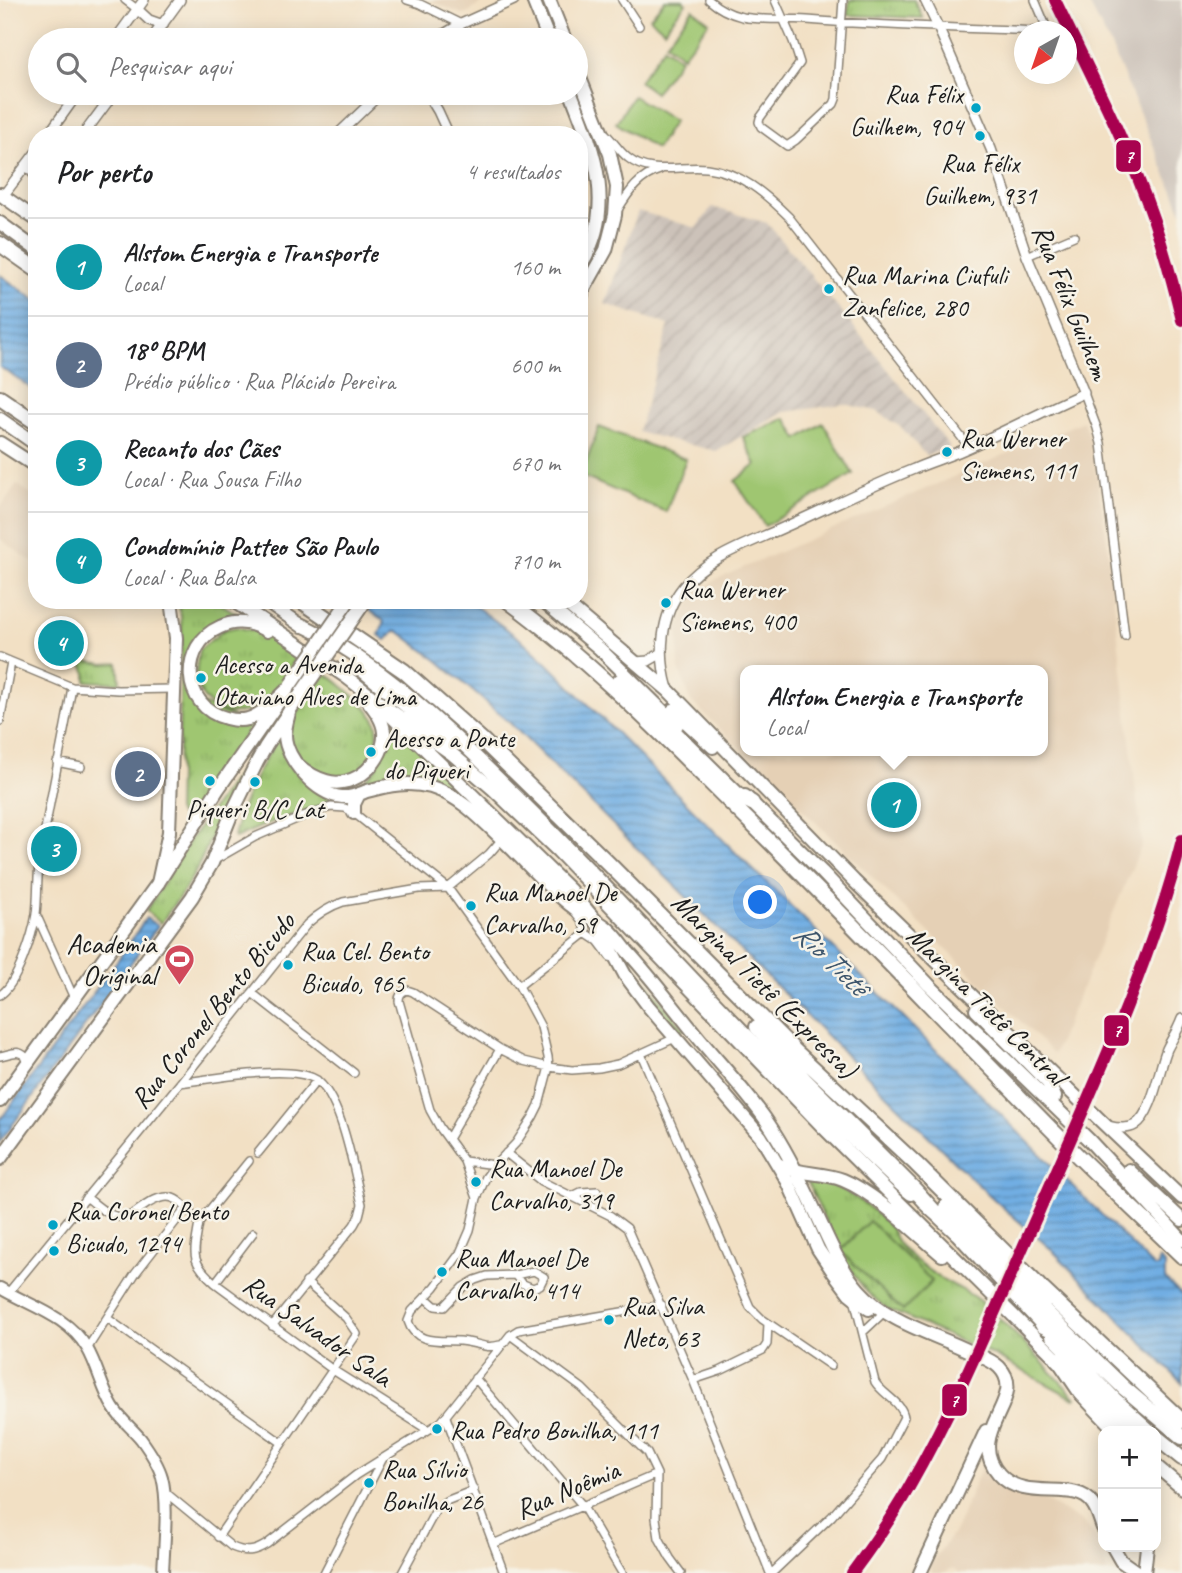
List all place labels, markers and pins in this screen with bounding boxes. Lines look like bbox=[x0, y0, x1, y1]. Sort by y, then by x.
place label: Rua Félix Guilhem, 904 bbox=[850, 78, 965, 143]
marker: Rua Félix Guilhem, 904 bbox=[969, 101, 983, 115]
marker: Rua Félix Guilhem, 931 bbox=[973, 129, 987, 143]
place label: Rua Félix Guilhem, 931 bbox=[924, 147, 1038, 212]
place label: Rua Marina Ciufuli Zanfelice, 280 bbox=[842, 259, 1010, 324]
marker: Rua Marina Ciufuli Zanfelice, 280 bbox=[822, 282, 836, 296]
place label: Rua Werner Siemens, 111 bbox=[960, 422, 1078, 487]
marker: Rua Werner Siemens, 111 bbox=[940, 445, 954, 459]
place label: Rua Werner Siemens, 400 bbox=[679, 573, 798, 638]
marker: Rua Werner Siemens, 400 bbox=[659, 596, 673, 610]
pin: 4 bbox=[38, 617, 84, 669]
place label: Acesso a Avenida Otaviano Alves de Lima bbox=[214, 648, 417, 713]
marker: Acesso a Avenida Otaviano Alves de Lima bbox=[194, 671, 208, 685]
place label: Acesso a Ponte do Piqueri bbox=[384, 722, 516, 787]
marker: Acesso a Ponte do Piqueri bbox=[364, 745, 378, 759]
pin: 2 bbox=[115, 748, 161, 800]
unlabelled marker bbox=[203, 774, 217, 788]
marker: Piqueri B/C Lat bbox=[248, 775, 262, 789]
pin: 1 bbox=[871, 779, 917, 831]
place label: Piqueri B/C Lat bbox=[186, 793, 326, 826]
pin: 3 bbox=[31, 823, 77, 875]
place label: Rua Manoel De Carvalho, 59 bbox=[484, 876, 618, 941]
marker: Rua Manoel De Carvalho, 59 bbox=[464, 899, 478, 913]
place label: Academia Original bbox=[67, 926, 161, 993]
place label: Rua Cel. Bento Bicudo, 965 bbox=[301, 935, 432, 1000]
sports icon: Academia Original bbox=[162, 942, 196, 986]
marker: Rua Cel. Bento Bicudo, 965 bbox=[281, 958, 295, 972]
place label: Rua Manoel De Carvalho, 319 bbox=[489, 1152, 623, 1217]
marker: Rua Manoel De Carvalho, 319 bbox=[469, 1175, 483, 1189]
place label: Rua Coronel Bento Bicudo, 1294 bbox=[66, 1195, 230, 1260]
marker: Rua Coronel Bento Bicudo, 1294 bbox=[46, 1218, 60, 1232]
place label: Rua Manoel De Carvalho, 414 bbox=[455, 1242, 589, 1307]
unlabelled marker bbox=[47, 1244, 61, 1258]
marker: Rua Manoel De Carvalho, 414 bbox=[435, 1265, 449, 1279]
place label: Rua Silva Neto, 63 bbox=[622, 1290, 705, 1355]
marker: Rua Silva Neto, 63 bbox=[602, 1313, 616, 1327]
place label: Rua Pedro Bonilha, 111 bbox=[450, 1414, 659, 1447]
marker: Rua Pedro Bonilha, 111 bbox=[430, 1422, 444, 1436]
place label: Rua Sílvio Bonilha, 26 bbox=[382, 1453, 484, 1518]
marker: Rua Sílvio Bonilha, 26 bbox=[362, 1476, 376, 1490]

